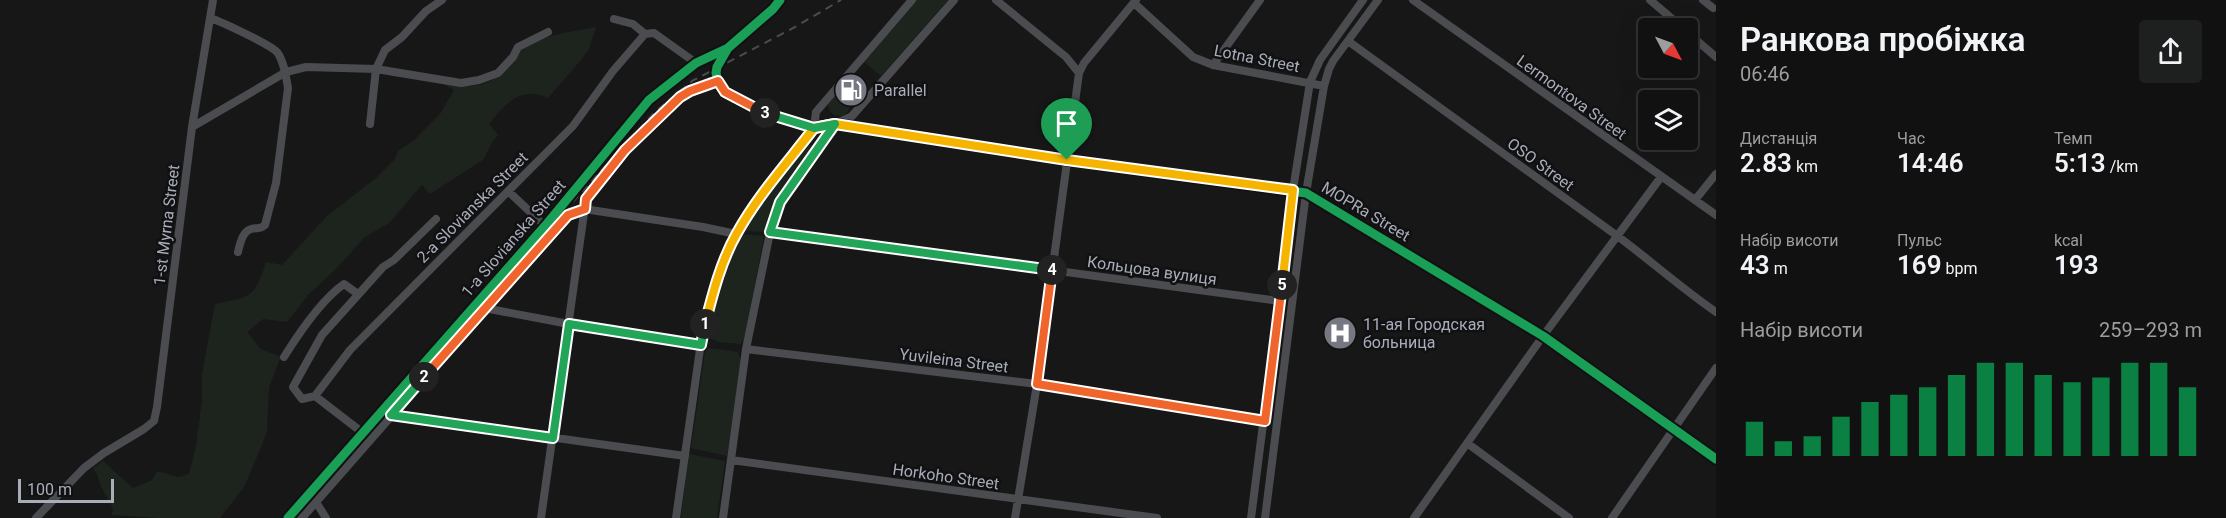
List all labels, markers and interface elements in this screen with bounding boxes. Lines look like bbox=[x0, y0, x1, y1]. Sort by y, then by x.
north arrow bbox=[1638, 18, 1698, 78]
map controls bbox=[1638, 18, 1698, 150]
text: Ранкова пробіжка bbox=[1740, 20, 2026, 59]
button: share bbox=[2139, 20, 2202, 83]
street label: Lotna Street bbox=[1213, 41, 1301, 76]
street label: Lermontova Street bbox=[1513, 51, 1630, 144]
text: 06:46 bbox=[1740, 62, 1790, 86]
fuel station icon: Parallel bbox=[833, 72, 869, 108]
place label: Parallel bbox=[874, 81, 927, 100]
button: layers bbox=[1638, 90, 1698, 150]
pin: 3 bbox=[750, 98, 780, 128]
pin bbox=[1041, 98, 1092, 160]
text: 3 bbox=[760, 103, 770, 122]
icon: arrive bbox=[1050, 107, 1083, 140]
text: Дистанція bbox=[1740, 129, 1817, 148]
text: Час bbox=[1897, 129, 1925, 148]
text: Темп bbox=[2054, 129, 2092, 148]
street label: OSO Street bbox=[1504, 134, 1578, 195]
street label: 2-a Slovianska Street bbox=[413, 148, 532, 267]
text: 2.83 bbox=[1740, 148, 1792, 178]
text: 14:46 bbox=[1897, 148, 1964, 178]
text: 5:13 bbox=[2054, 148, 2106, 178]
text: km bbox=[1792, 157, 1818, 176]
text: /km bbox=[2106, 157, 2138, 176]
street label: 1-st Myrna Street bbox=[150, 164, 183, 287]
street label: 1-a Slovianska Street bbox=[457, 176, 569, 301]
street label: MOPRa Street bbox=[1318, 178, 1413, 245]
text: Набір висоти bbox=[1740, 231, 1838, 250]
text: Пульс bbox=[1897, 231, 1942, 250]
text: kcal bbox=[2054, 231, 2083, 250]
text: 43 bbox=[1740, 250, 1770, 280]
text: 169 bbox=[1897, 250, 1942, 280]
text: 193 bbox=[2054, 250, 2099, 280]
street label: Кольцова вулиця bbox=[1086, 252, 1218, 289]
pin: 4 bbox=[1037, 255, 1067, 285]
text: m bbox=[1770, 259, 1788, 278]
text: bpm bbox=[1942, 259, 1978, 278]
text: 4 bbox=[1047, 260, 1057, 279]
pin: 5 bbox=[1267, 270, 1297, 300]
text: 5 bbox=[1277, 275, 1287, 294]
pin: 1 bbox=[690, 309, 720, 339]
text: 1 bbox=[700, 314, 710, 333]
hospital icon: 11-ая Городская больница bbox=[1322, 315, 1358, 351]
place label: 11-ая Городская больница bbox=[1363, 315, 1485, 352]
text: Набір висоти bbox=[1740, 318, 1863, 342]
text: 259–293 m bbox=[2099, 318, 2202, 342]
street label: Yuvileina Street bbox=[898, 344, 1010, 377]
pin: 2 bbox=[409, 362, 439, 392]
text: 2 bbox=[419, 367, 429, 386]
street label: Horkoho Street bbox=[891, 460, 1000, 493]
scale bar bbox=[18, 476, 114, 504]
text: 100 m bbox=[27, 480, 72, 499]

